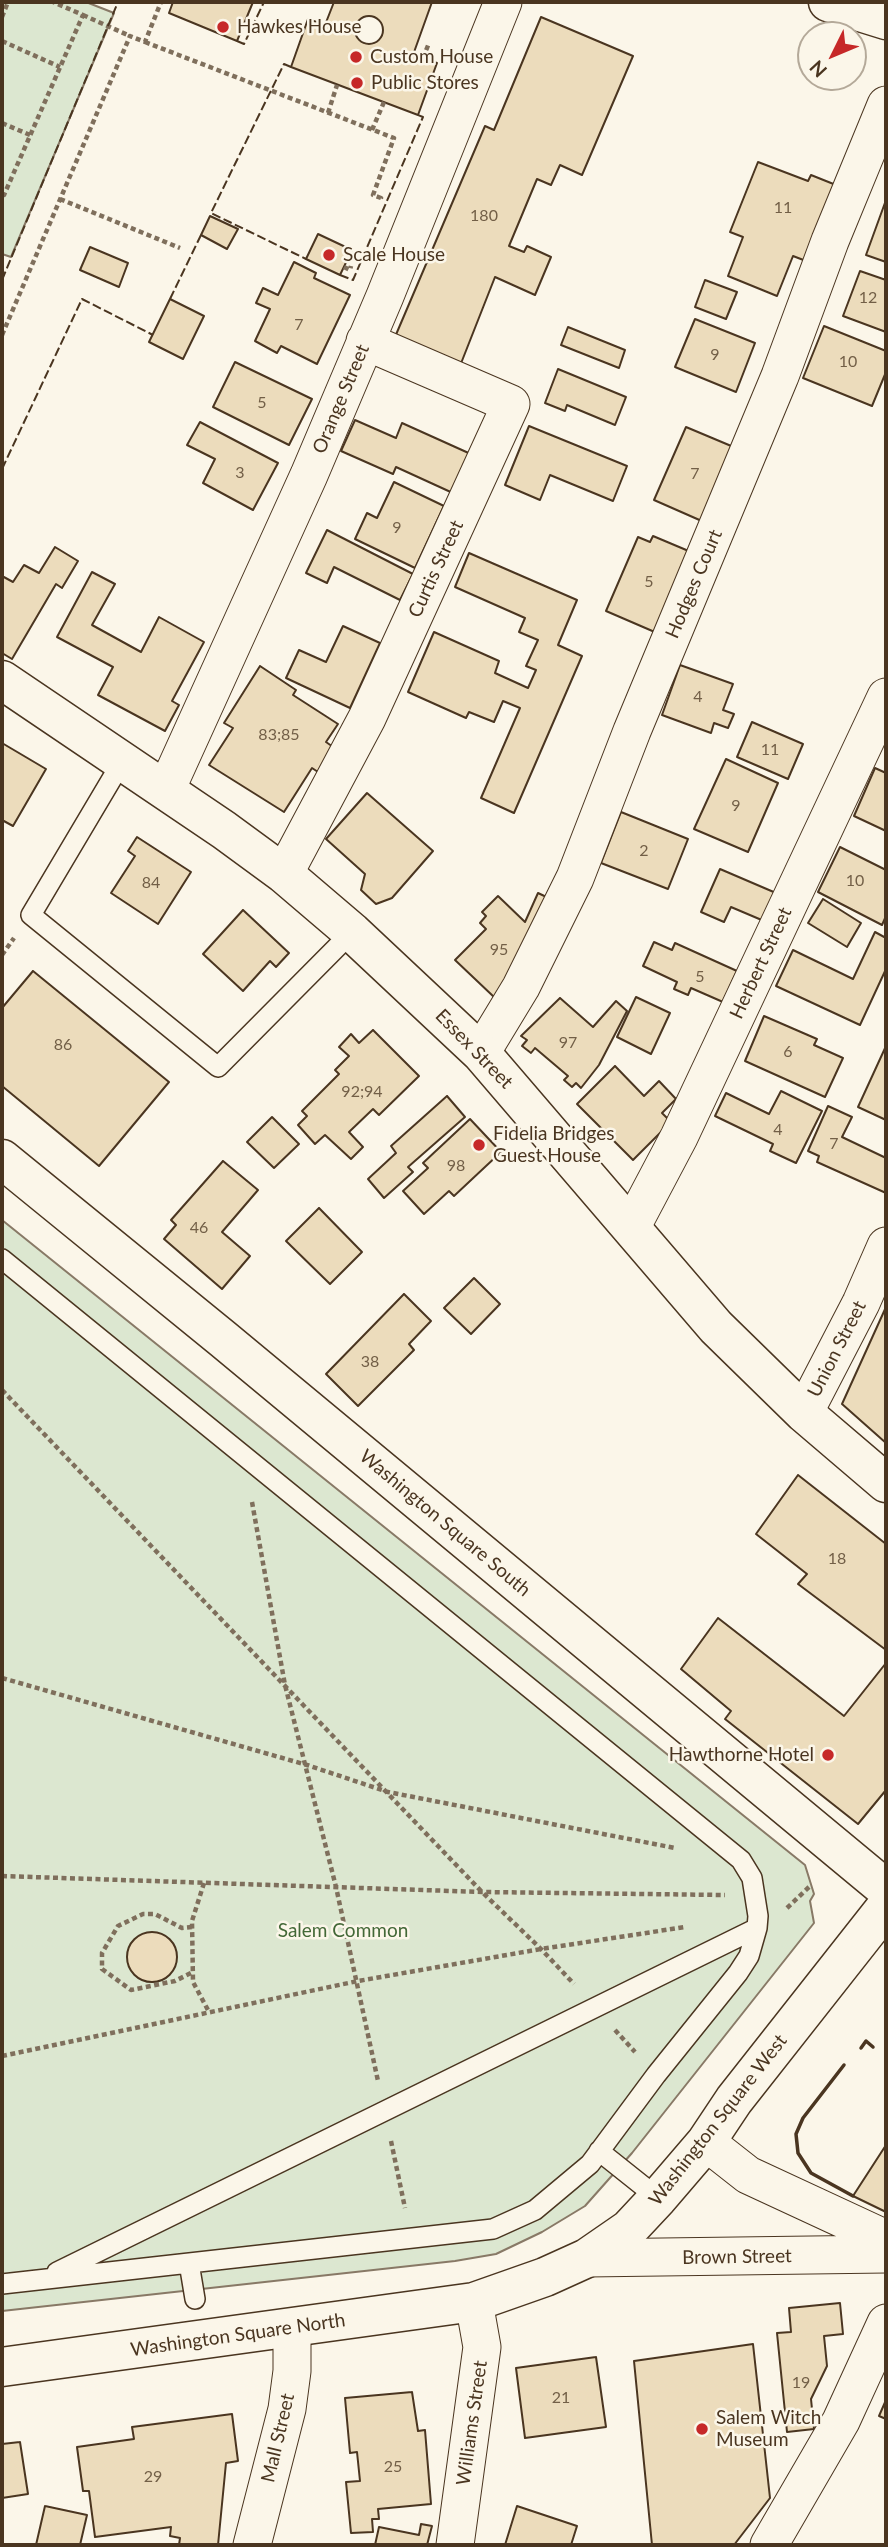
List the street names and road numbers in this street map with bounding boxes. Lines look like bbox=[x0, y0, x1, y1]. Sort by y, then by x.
street label: Orange Street bbox=[308, 341, 374, 457]
street label: Curtis Street bbox=[404, 517, 468, 621]
street label: Hodges Court bbox=[661, 526, 727, 642]
street label: Herbert Street bbox=[725, 904, 797, 1022]
street label: Essex Street bbox=[431, 1005, 517, 1093]
street label: Union Street bbox=[803, 1297, 871, 1401]
street label: Washington Square South bbox=[355, 1445, 535, 1601]
street label: Washington Square West bbox=[644, 2030, 792, 2210]
street label: Brown Street bbox=[682, 2245, 792, 2269]
street label: Washington Square North bbox=[129, 2309, 347, 2361]
street label: Williams Street bbox=[452, 2359, 492, 2487]
street label: Mall Street bbox=[257, 2391, 299, 2485]

